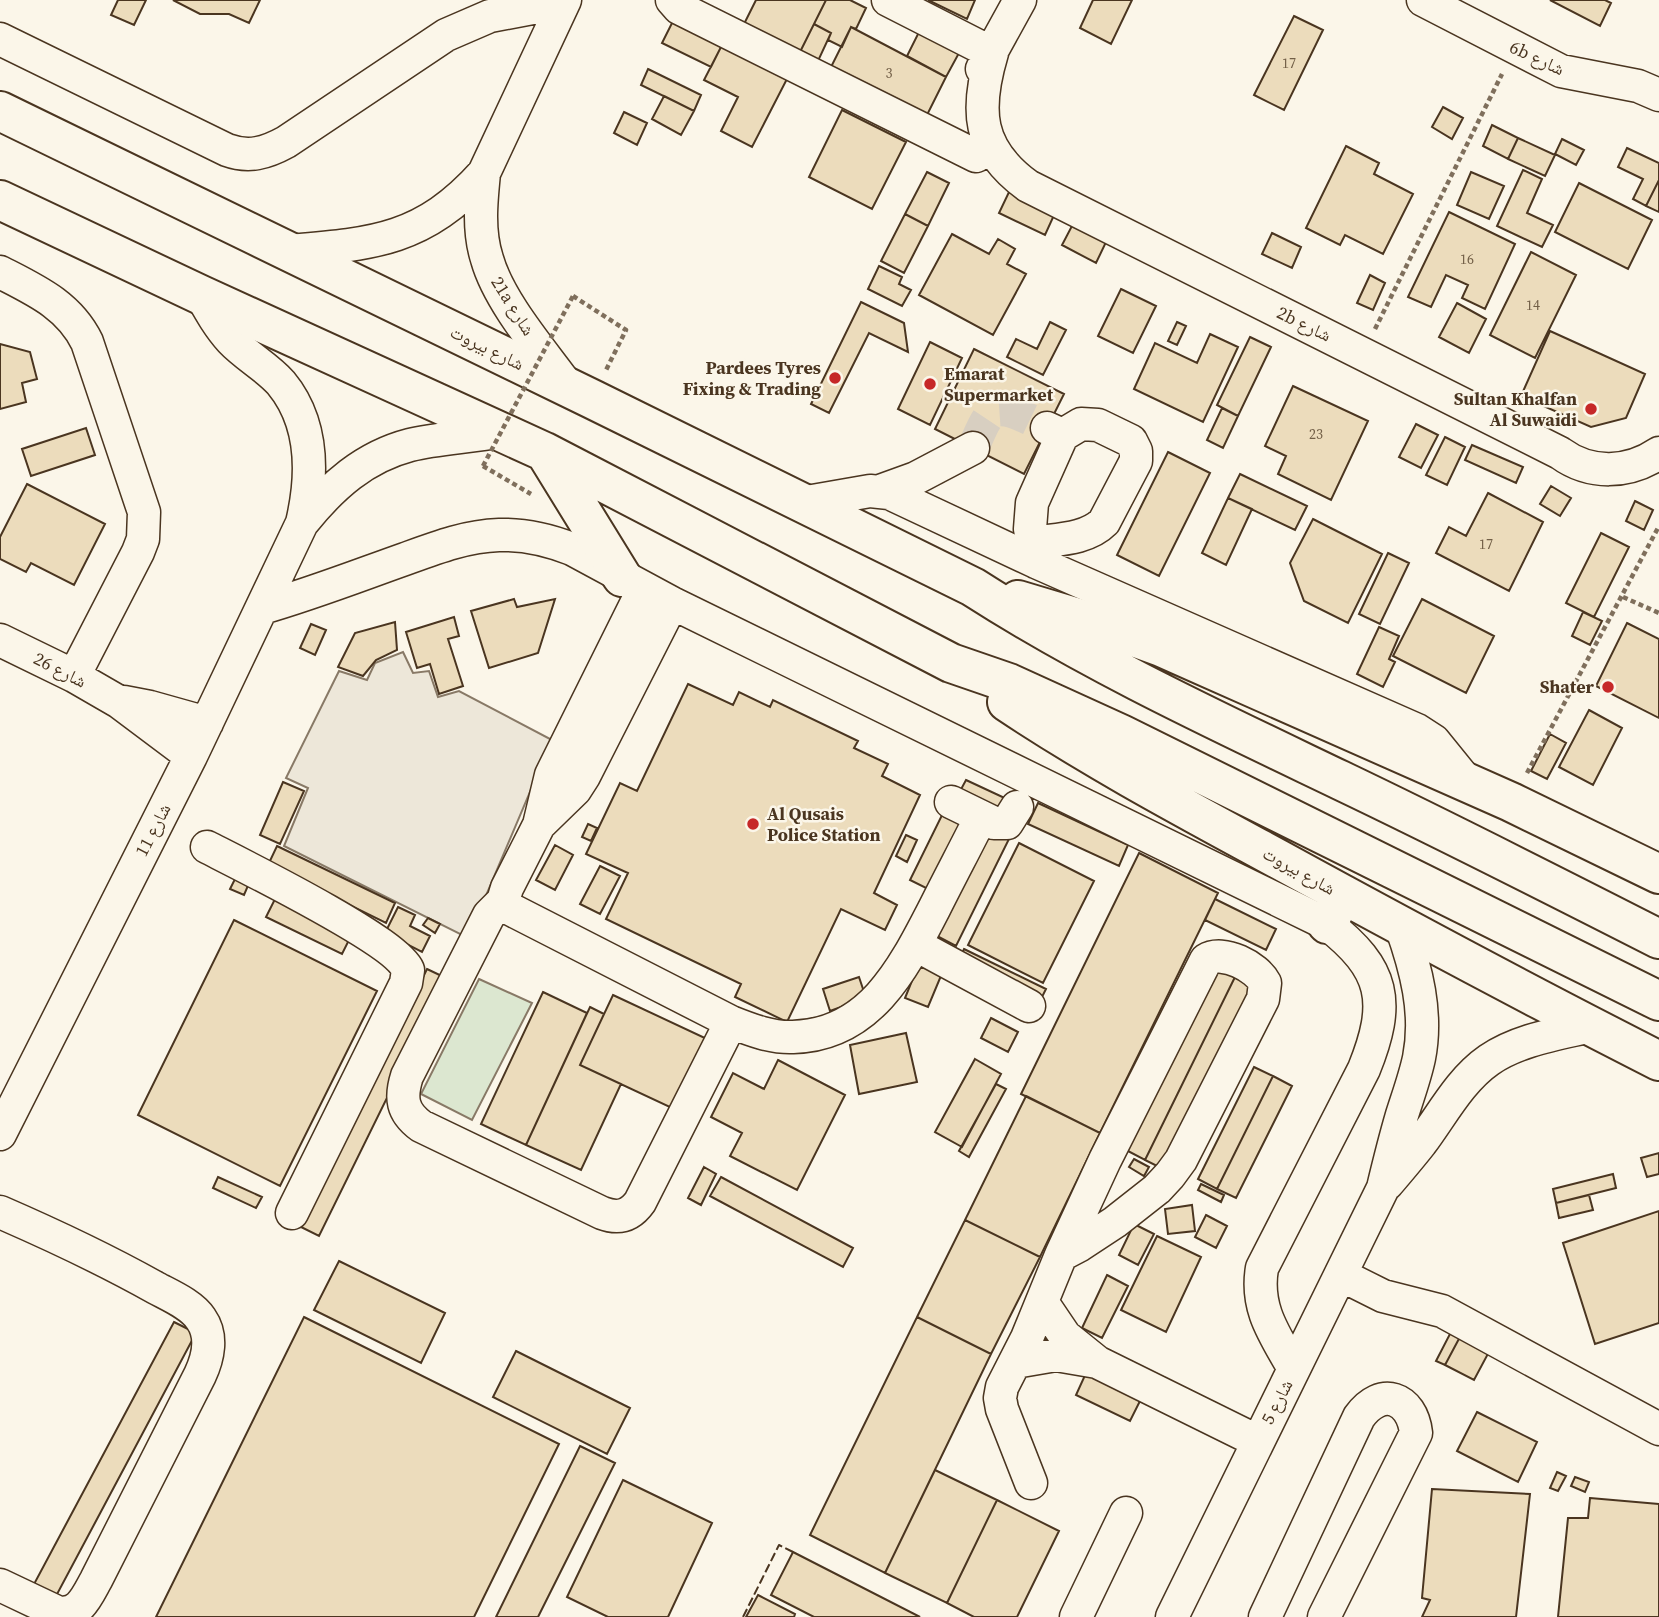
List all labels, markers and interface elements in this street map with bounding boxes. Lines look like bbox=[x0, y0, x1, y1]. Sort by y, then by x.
street label: 6b شارع bbox=[1506, 34, 1569, 81]
house number: 17 bbox=[1282, 53, 1296, 73]
house number: 3 bbox=[886, 63, 893, 83]
house number: 16 bbox=[1460, 249, 1474, 269]
street label: 21a شارع bbox=[485, 271, 541, 340]
house number: 14 bbox=[1526, 295, 1540, 315]
street label: 2b شارع bbox=[1273, 300, 1336, 347]
street label: شارع بيروت bbox=[446, 319, 528, 376]
place label: Pardees Tyres Fixing & Trading bbox=[683, 355, 821, 401]
place label: Emarat Supermarket bbox=[944, 361, 1054, 407]
marker: Pardees Tyres Fixing & Trading bbox=[827, 370, 843, 386]
marker: Emarat Supermarket bbox=[922, 376, 938, 392]
place label: Sultan Khalfan Al Suwaidi bbox=[1454, 386, 1577, 432]
marker: Sultan Khalfan Al Suwaidi bbox=[1583, 401, 1599, 417]
house number: 23 bbox=[1309, 424, 1323, 444]
house number: 17 bbox=[1479, 534, 1493, 554]
street label: شارع 26 bbox=[29, 646, 91, 693]
place label: Shater bbox=[1540, 674, 1595, 699]
marker: Shater bbox=[1600, 679, 1616, 695]
street label: شارع 11 bbox=[129, 799, 176, 861]
place label: Al Qusais Police Station bbox=[767, 801, 881, 847]
marker: Al Qusais Police Station bbox=[745, 816, 761, 832]
street label: شارع بيروت bbox=[1258, 840, 1340, 901]
street label: شارع 5 bbox=[1255, 1375, 1298, 1429]

